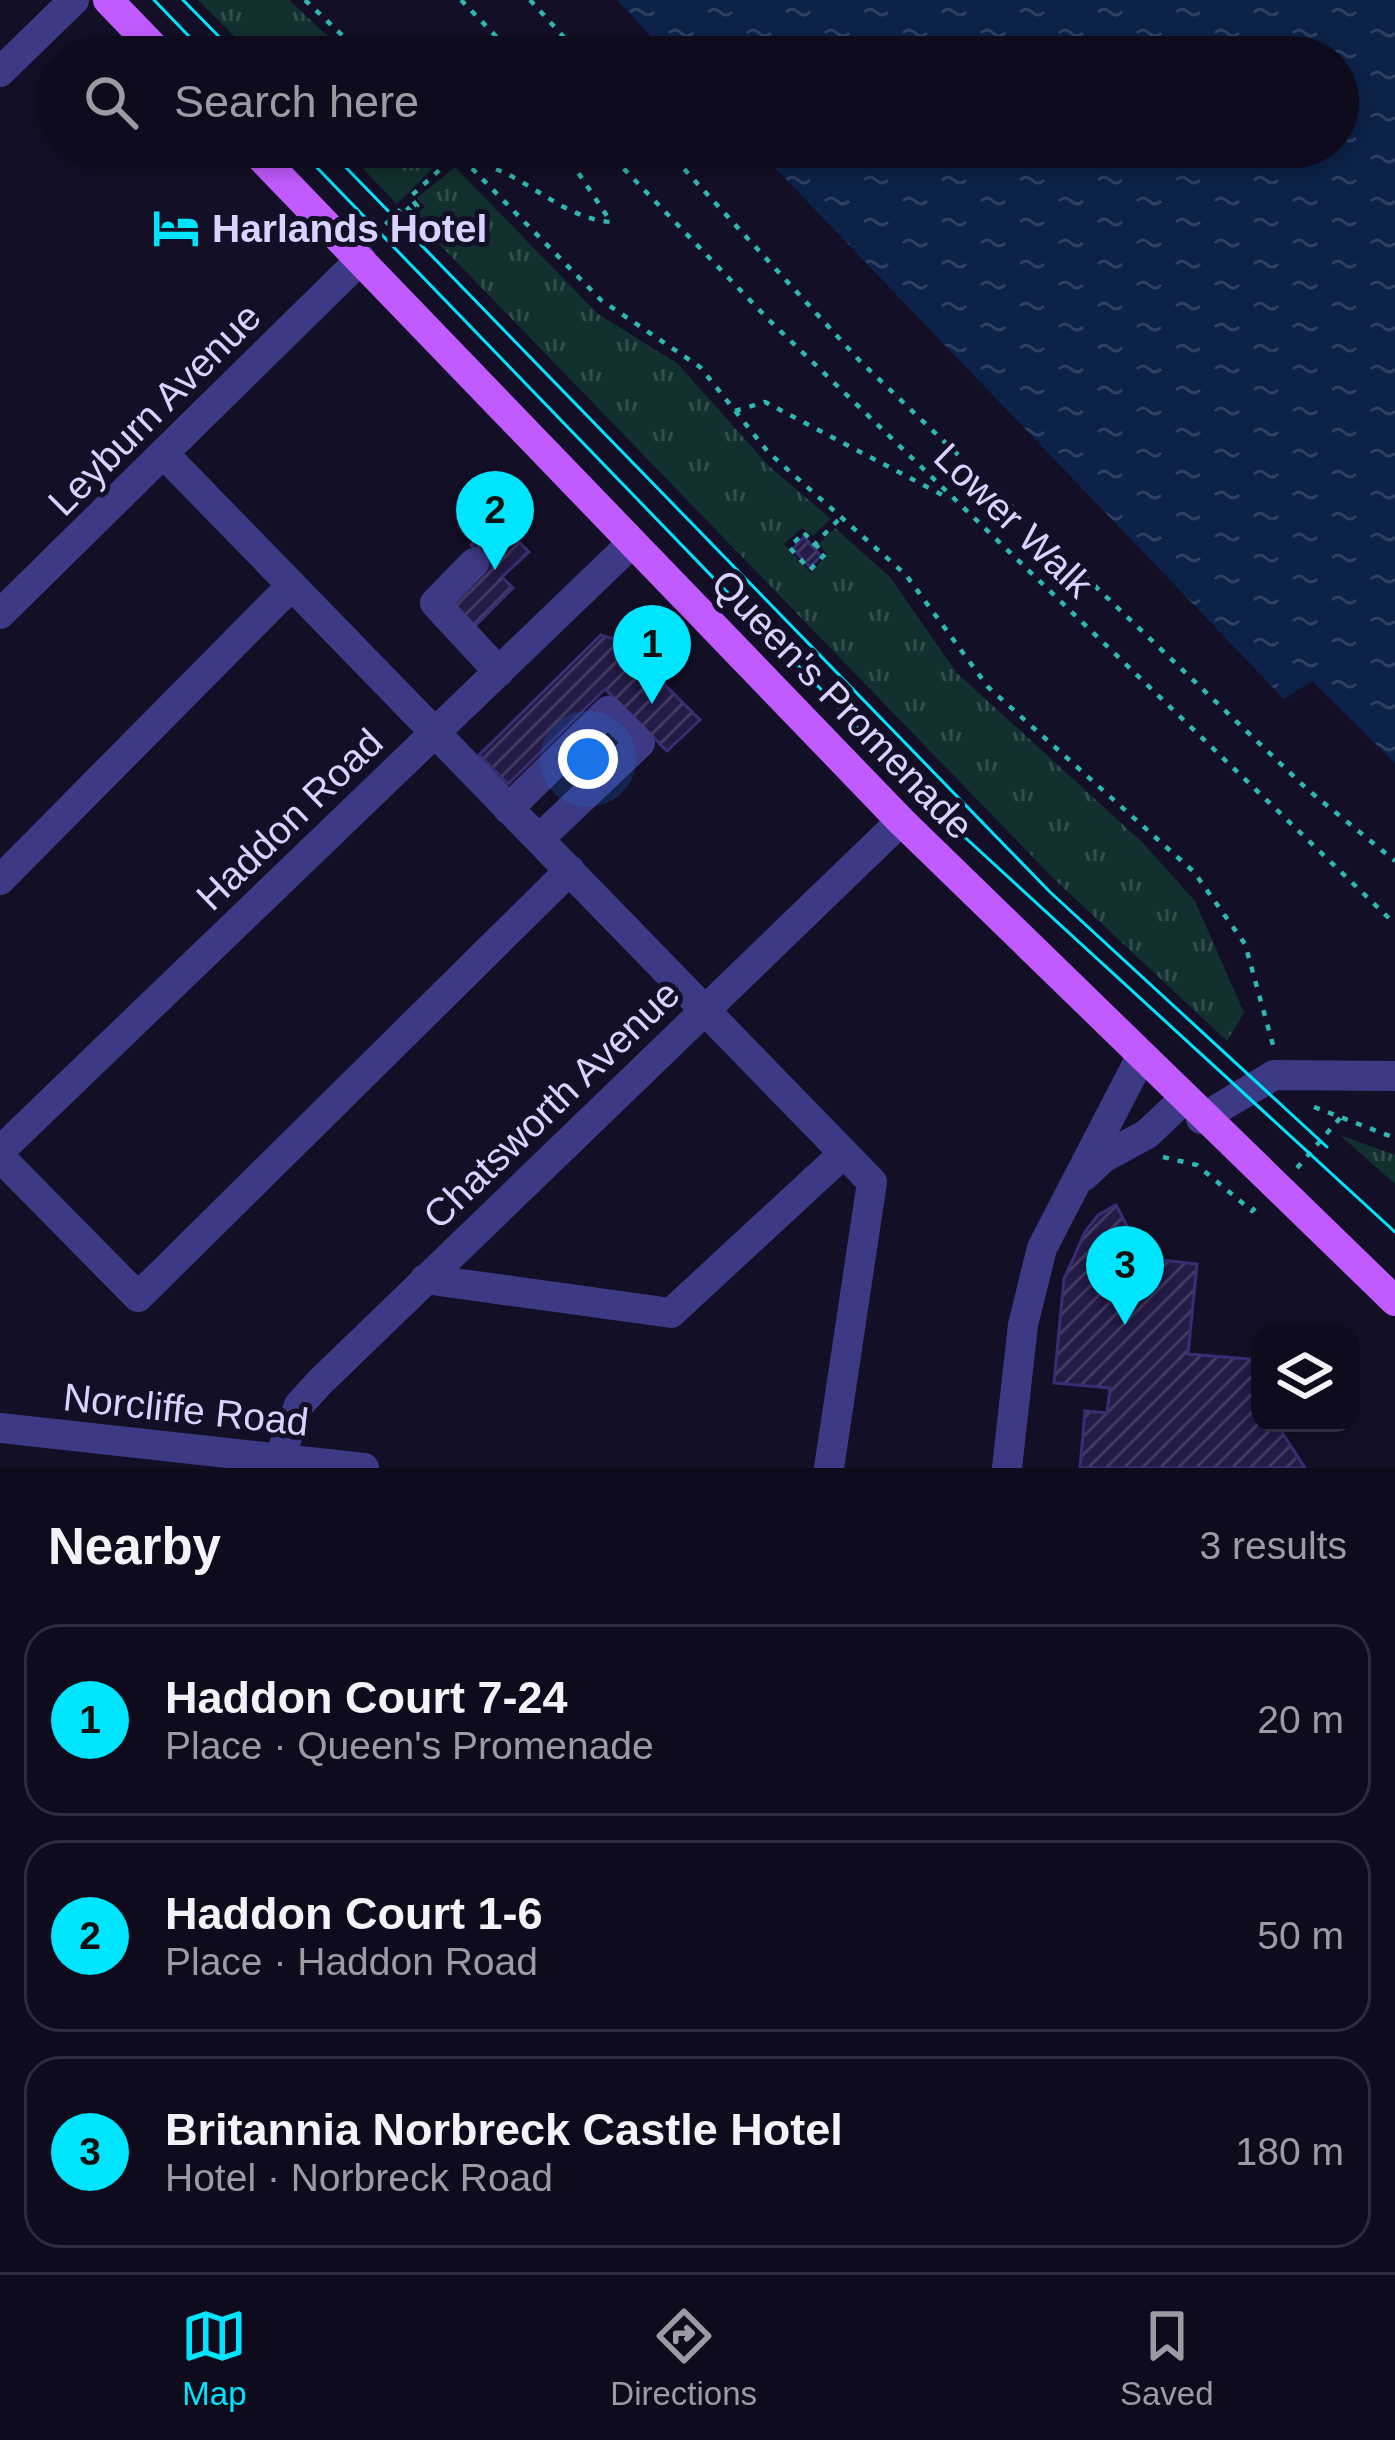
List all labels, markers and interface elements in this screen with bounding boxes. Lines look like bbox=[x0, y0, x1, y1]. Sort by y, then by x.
search box bbox=[36, 36, 1359, 168]
icon: search bbox=[78, 69, 144, 135]
text: Search here bbox=[174, 76, 419, 127]
hotel icon: Harlands Hotel bbox=[151, 203, 201, 253]
place label: Harlands Hotel bbox=[212, 207, 487, 250]
street label: Leyburn Avenue bbox=[40, 295, 269, 524]
street label: Lower Walk bbox=[926, 435, 1102, 606]
pin: 2 bbox=[456, 471, 534, 570]
street label: Queen's Promenade bbox=[703, 561, 982, 848]
pin: 1 bbox=[613, 605, 691, 704]
street label: Haddon Road bbox=[188, 720, 391, 918]
your location bbox=[558, 729, 618, 789]
street label: Chatsworth Avenue bbox=[415, 972, 688, 1237]
pin: 3 bbox=[1086, 1226, 1164, 1325]
map controls bbox=[1251, 1324, 1359, 1432]
button: layers bbox=[1251, 1324, 1359, 1432]
street label: Norcliffe Road bbox=[61, 1375, 311, 1444]
text: Nearby bbox=[48, 1518, 221, 1575]
text: 3 results bbox=[1200, 1524, 1347, 1567]
text: Haddon Court 7-24 bbox=[165, 1672, 568, 1723]
text: 1 bbox=[79, 1698, 101, 1741]
text: 20 m bbox=[1257, 1698, 1344, 1741]
text: Place · Queen's Promenade bbox=[165, 1724, 654, 1767]
text: Haddon Court 1-6 bbox=[165, 1888, 543, 1939]
text: 2 bbox=[79, 1914, 101, 1957]
text: 50 m bbox=[1257, 1914, 1344, 1957]
text: Place · Haddon Road bbox=[165, 1940, 538, 1983]
text: Britannia Norbreck Castle Hotel bbox=[165, 2104, 843, 2155]
text: 3 bbox=[79, 2130, 101, 2173]
text: 180 m bbox=[1236, 2130, 1344, 2173]
text: Hotel · Norbreck Road bbox=[165, 2156, 553, 2199]
tab: Map bbox=[181, 2303, 247, 2413]
tab: Directions bbox=[610, 2303, 757, 2413]
tab: Saved bbox=[1120, 2303, 1214, 2413]

